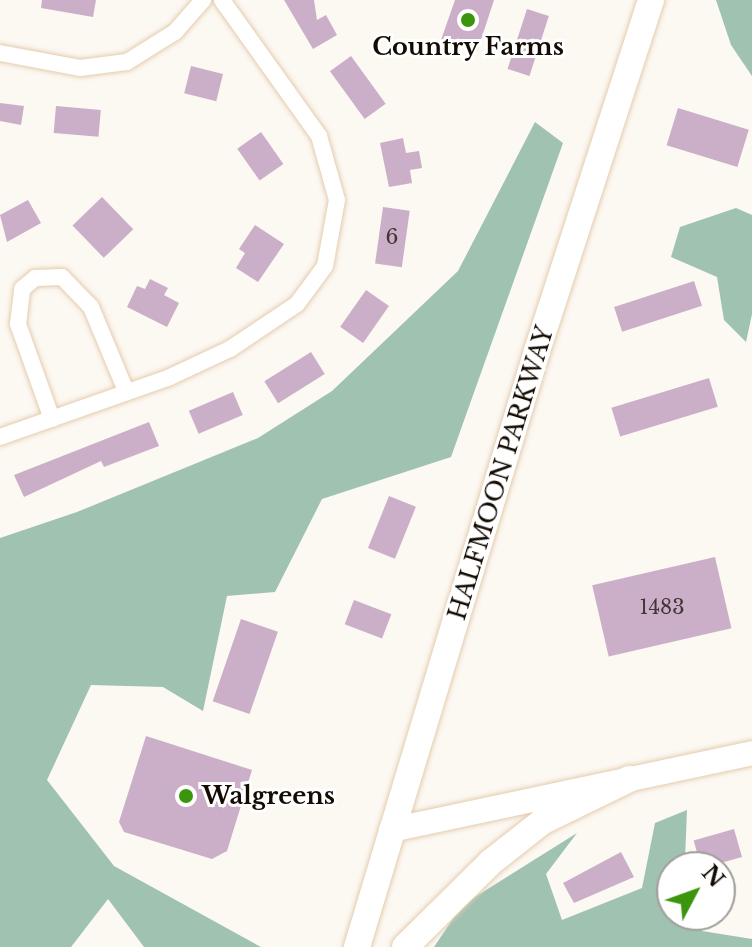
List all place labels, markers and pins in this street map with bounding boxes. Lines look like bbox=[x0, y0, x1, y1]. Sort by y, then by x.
marker: Country Farms bbox=[459, 11, 477, 29]
place label: Country Farms bbox=[372, 33, 564, 61]
place label: Walgreens bbox=[202, 782, 335, 810]
marker: Walgreens bbox=[177, 787, 195, 805]

